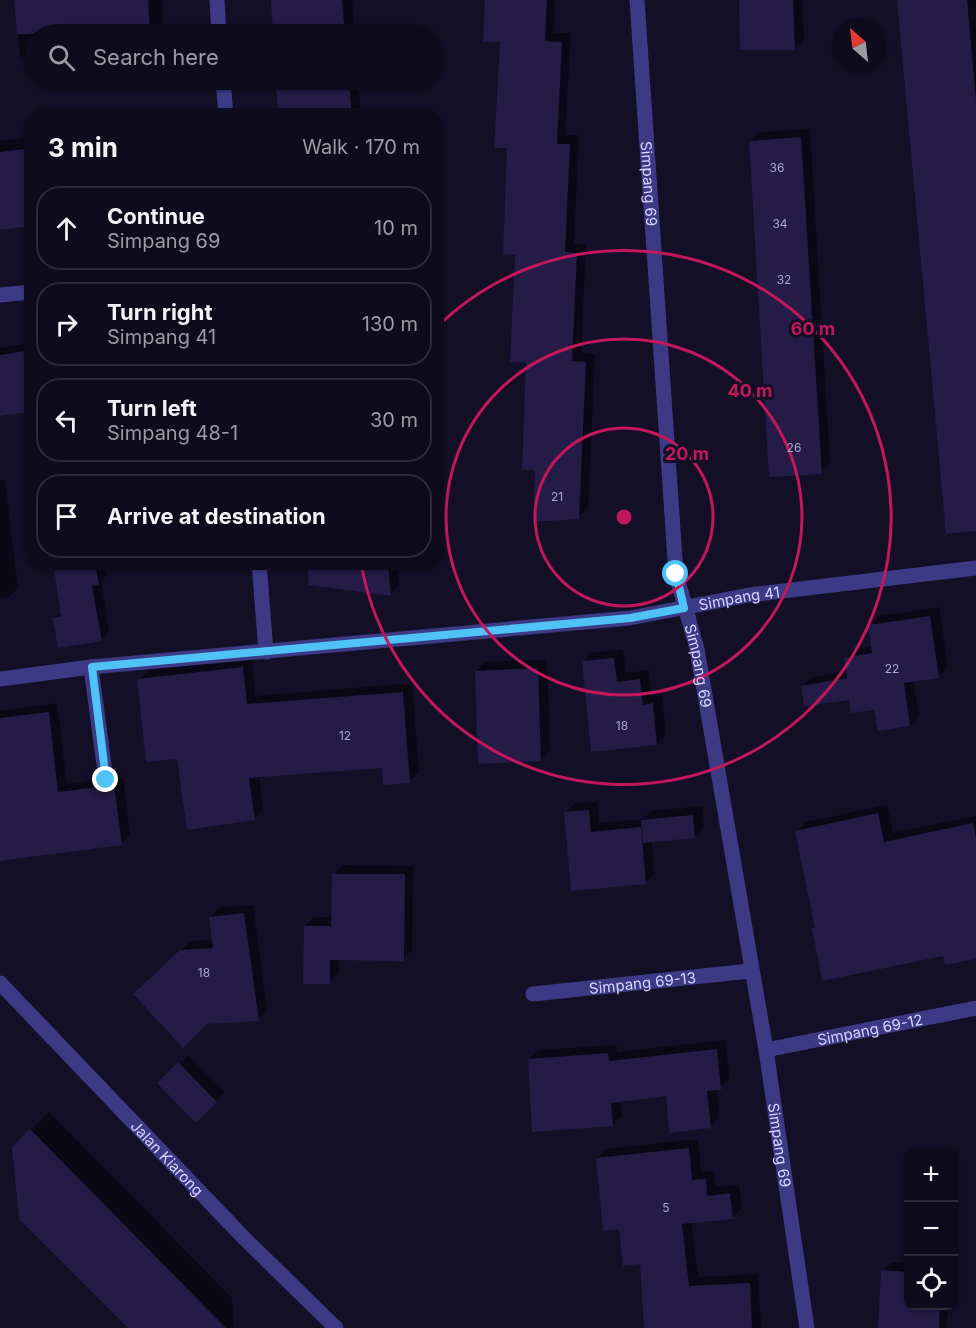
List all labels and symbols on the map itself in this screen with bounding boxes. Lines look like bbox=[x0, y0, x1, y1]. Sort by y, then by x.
north arrow bbox=[832, 18, 886, 72]
street label: Simpang 69 bbox=[637, 140, 662, 227]
house number: 36 bbox=[770, 160, 784, 175]
house number: 34 bbox=[772, 216, 788, 231]
house number: 32 bbox=[777, 272, 791, 287]
text: 60 m bbox=[791, 318, 835, 339]
text: 40 m bbox=[728, 380, 773, 401]
house number: 26 bbox=[787, 440, 801, 455]
text: 20 m bbox=[665, 443, 709, 464]
house number: 21 bbox=[551, 489, 563, 504]
centre of rings bbox=[614, 507, 634, 527]
route start bbox=[662, 560, 688, 586]
street label: Simpang 41 bbox=[697, 582, 781, 614]
street label: Simpang 69 bbox=[681, 622, 716, 709]
house number: 22 bbox=[885, 661, 899, 676]
house number: 18 bbox=[616, 718, 628, 733]
house number: 12 bbox=[339, 728, 351, 743]
route end bbox=[92, 766, 118, 792]
house number: 18 bbox=[198, 965, 210, 980]
street label: Simpang 69-13 bbox=[588, 967, 697, 998]
street label: Simpang 69-12 bbox=[815, 1009, 924, 1049]
street label: Simpang 69 bbox=[764, 1101, 796, 1188]
street label: Jalan Kiarong bbox=[127, 1116, 208, 1199]
house number: 5 bbox=[662, 1200, 670, 1215]

